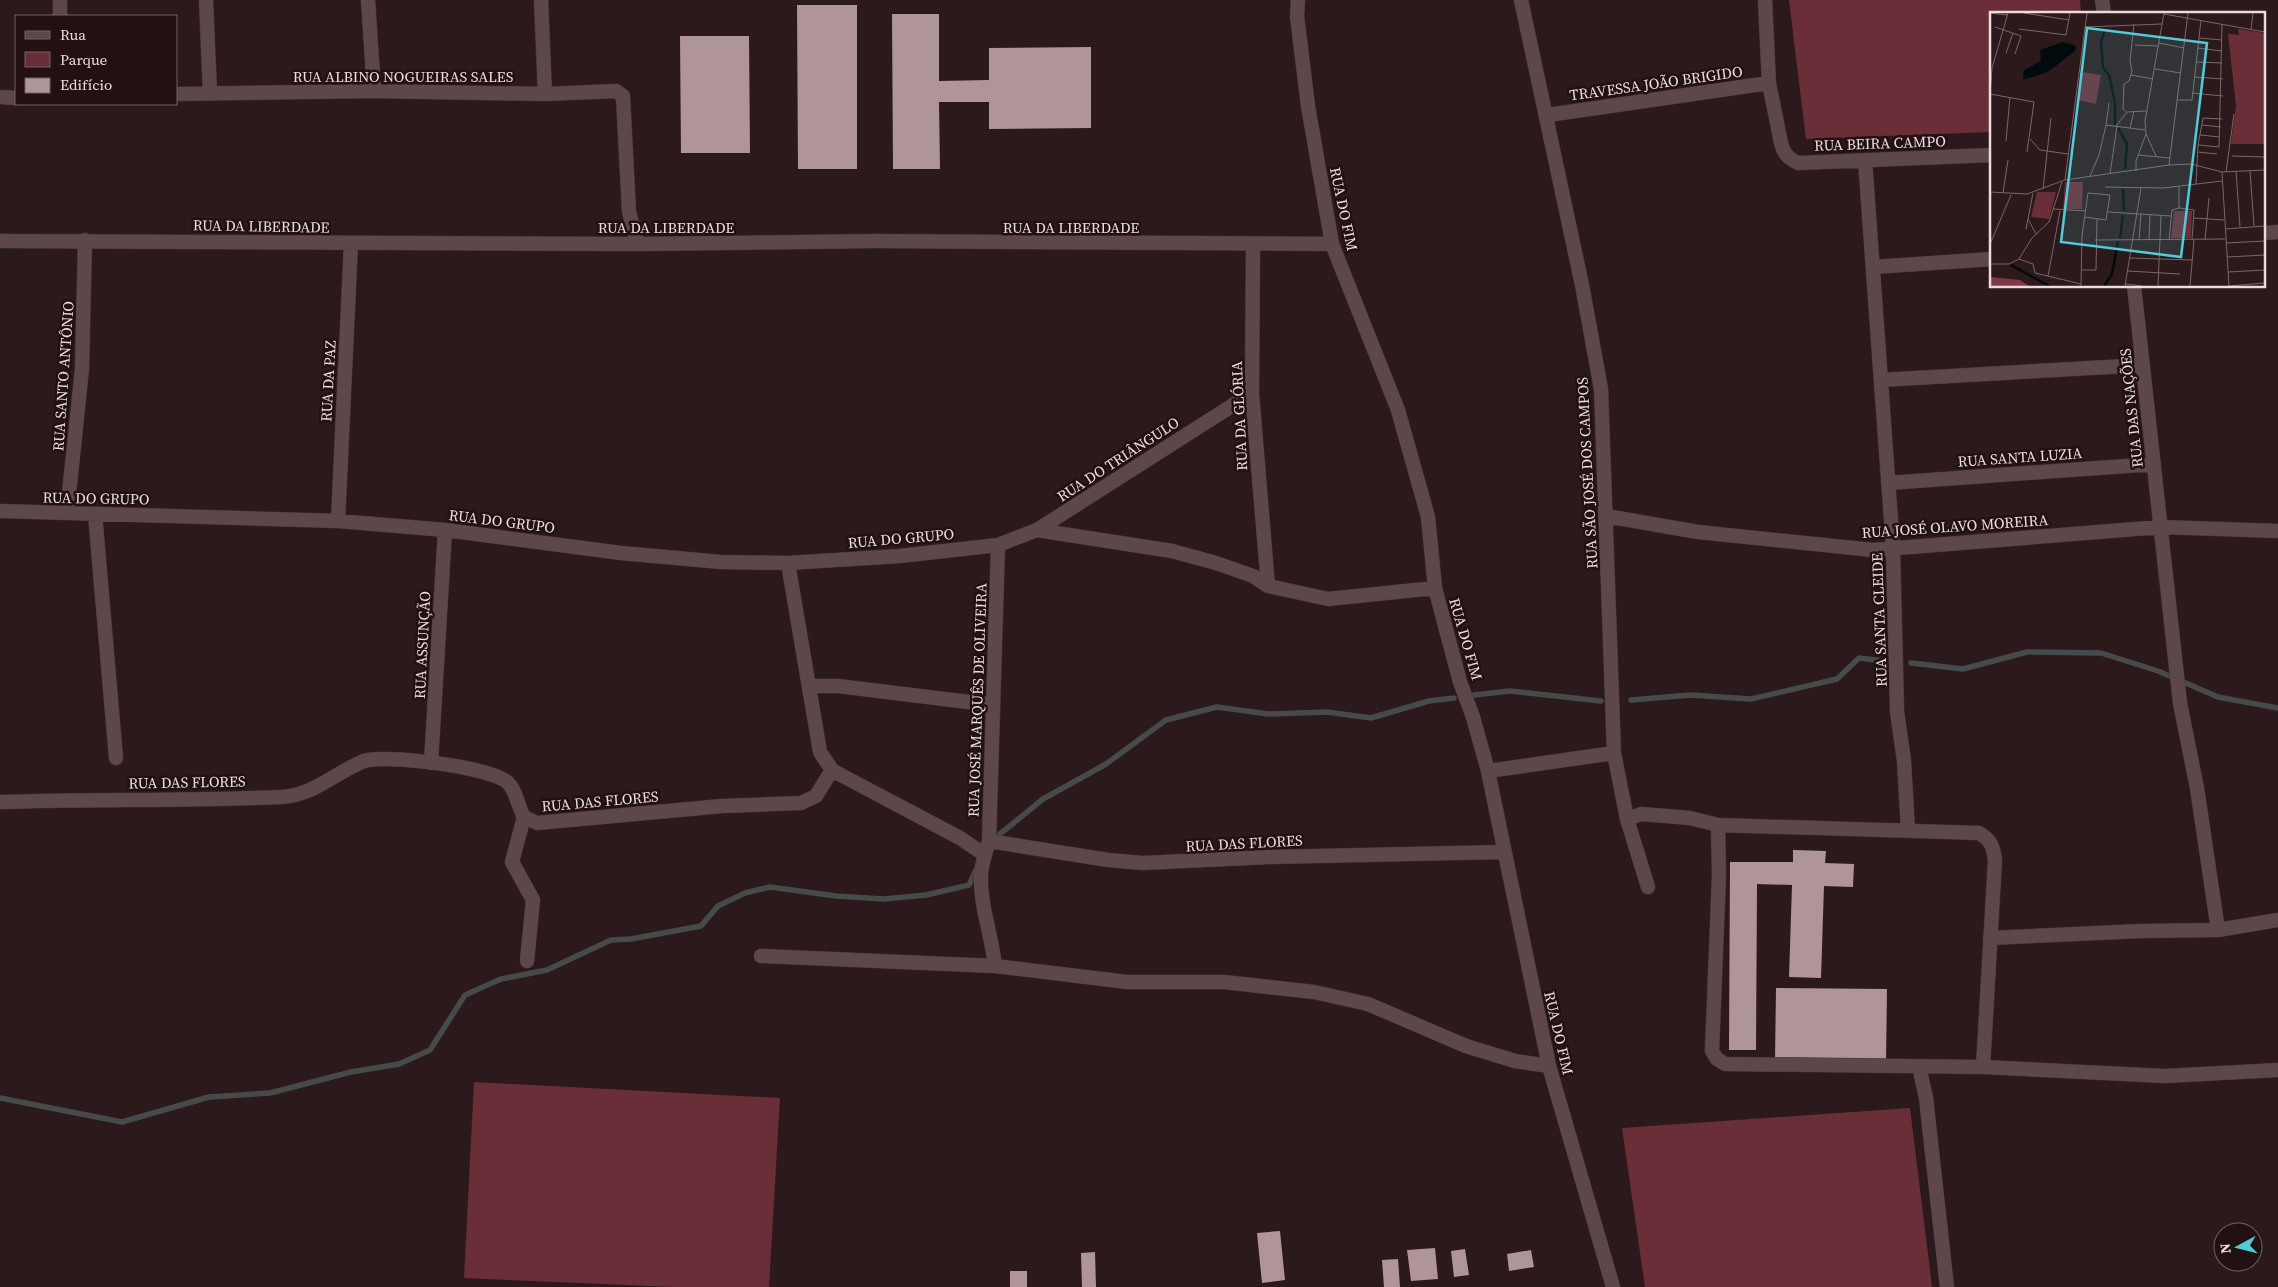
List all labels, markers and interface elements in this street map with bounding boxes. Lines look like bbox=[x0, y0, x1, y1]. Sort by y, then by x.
inset map bbox=[1990, 12, 2266, 288]
legend bbox=[15, 15, 178, 105]
text: Rua bbox=[60, 24, 86, 45]
text: Parque bbox=[60, 49, 108, 70]
street label: TRAVESSA JOÃO BRIGIDO bbox=[1568, 60, 1744, 106]
street label: RUA ALBINO NOGUEIRAS SALES bbox=[293, 66, 514, 87]
text: Edifício bbox=[60, 74, 112, 95]
street label: RUA BEIRA CAMPO bbox=[1814, 130, 1946, 156]
street label: RUA DO FIM bbox=[1325, 165, 1363, 253]
street label: RUA DA LIBERDADE bbox=[193, 214, 329, 238]
street label: RUA DA LIBERDADE bbox=[598, 217, 734, 238]
street label: RUA DA LIBERDADE bbox=[1003, 217, 1139, 238]
street label: RUA SANTO ANTÔNIO bbox=[47, 300, 79, 452]
street label: RUA DA PAZ bbox=[315, 340, 341, 422]
street label: RUA DAS NAÇÕES bbox=[2114, 347, 2148, 469]
street label: RUA DA GLÓRIA bbox=[1226, 361, 1252, 471]
street label: RUA SÃO JOSÉ DOS CAMPOS bbox=[1571, 376, 1603, 569]
street label: RUA DO TRIÂNGULO bbox=[1053, 412, 1183, 506]
street label: RUA SANTA LUZIA bbox=[1957, 442, 2083, 472]
street label: RUA DO GRUPO bbox=[42, 487, 150, 509]
street label: RUA DO GRUPO bbox=[448, 504, 556, 538]
street label: RUA JOSÉ OLAVO MOREIRA bbox=[1861, 509, 2049, 543]
street label: RUA DO GRUPO bbox=[847, 523, 955, 553]
street label: RUA SANTA CLEIDE bbox=[1866, 553, 1892, 687]
street label: RUA JOSÉ MARQUÊS DE OLIVEIRA bbox=[962, 583, 992, 817]
street label: RUA ASSUNÇÃO bbox=[409, 590, 435, 700]
street label: RUA DO FIM bbox=[1444, 595, 1488, 683]
street label: RUA DAS FLORES bbox=[128, 770, 246, 794]
street label: RUA DAS FLORES bbox=[541, 785, 660, 817]
street label: RUA DAS FLORES bbox=[1185, 829, 1303, 857]
street label: RUA DO FIM bbox=[1539, 989, 1579, 1077]
north arrow bbox=[2213, 1222, 2263, 1272]
text: N bbox=[2215, 1242, 2236, 1255]

